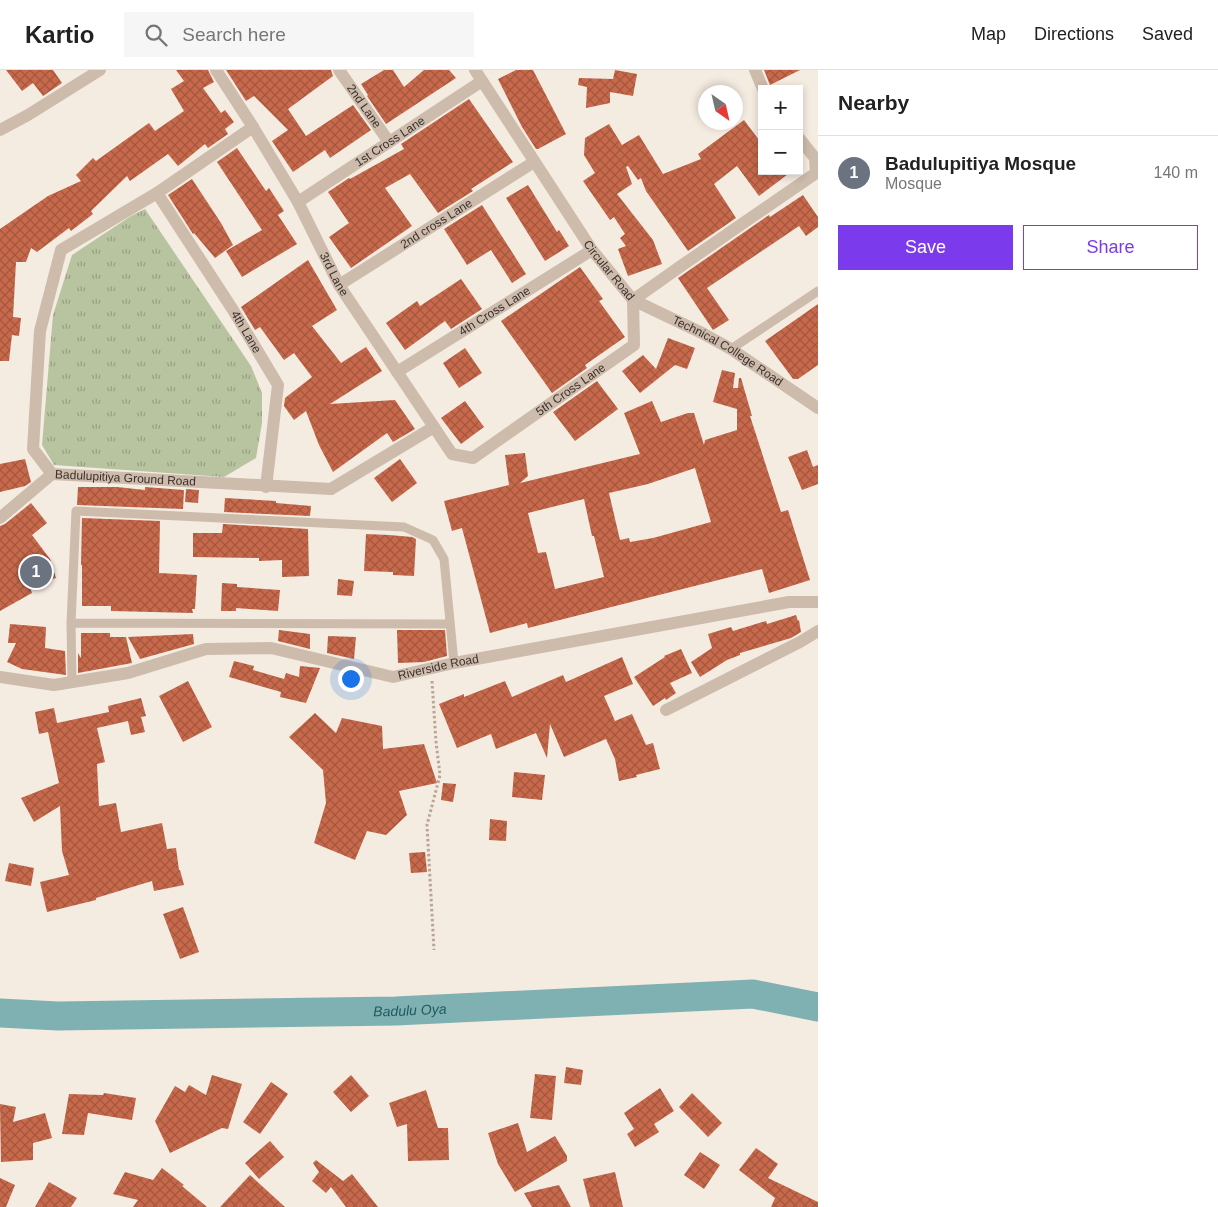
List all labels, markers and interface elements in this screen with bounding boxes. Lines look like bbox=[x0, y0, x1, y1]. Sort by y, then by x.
search box bbox=[124, 12, 474, 57]
text: Kartio bbox=[25, 21, 94, 48]
icon: search bbox=[142, 21, 170, 49]
text: Search here bbox=[182, 24, 286, 45]
text: Map bbox=[971, 24, 1006, 44]
text: Directions bbox=[1034, 24, 1114, 44]
text: Saved bbox=[1142, 24, 1193, 44]
street label: 2nd Lane bbox=[344, 82, 384, 131]
north arrow bbox=[698, 85, 743, 130]
map controls bbox=[758, 85, 803, 175]
button: + bbox=[758, 85, 803, 130]
text: Nearby bbox=[838, 91, 909, 114]
street label: 1st Cross Lane bbox=[352, 113, 428, 170]
button: − bbox=[758, 130, 803, 175]
text: Badulupitiya Mosque bbox=[885, 153, 1076, 174]
text: 1 bbox=[850, 164, 858, 181]
text: 140 m bbox=[1154, 164, 1198, 181]
text: Mosque bbox=[885, 175, 942, 192]
street label: 2nd cross Lane bbox=[398, 196, 475, 251]
button: Save bbox=[838, 225, 1013, 270]
button: Share bbox=[1023, 225, 1198, 270]
street label: Circular Road bbox=[580, 237, 637, 303]
street label: 3rd Lane bbox=[317, 250, 352, 299]
street label: 4th Cross Lane bbox=[456, 283, 533, 339]
street label: 4th Lane bbox=[228, 308, 264, 356]
street label: Technical College Road bbox=[670, 313, 786, 389]
street label: 5th Cross Lane bbox=[533, 360, 608, 419]
street label: Badulupitiya Ground Road bbox=[55, 467, 196, 489]
pin: 1 bbox=[20, 553, 52, 591]
street label: Riverside Road bbox=[397, 652, 480, 683]
your location bbox=[338, 666, 364, 692]
water label: Badulu Oya bbox=[373, 1001, 447, 1019]

